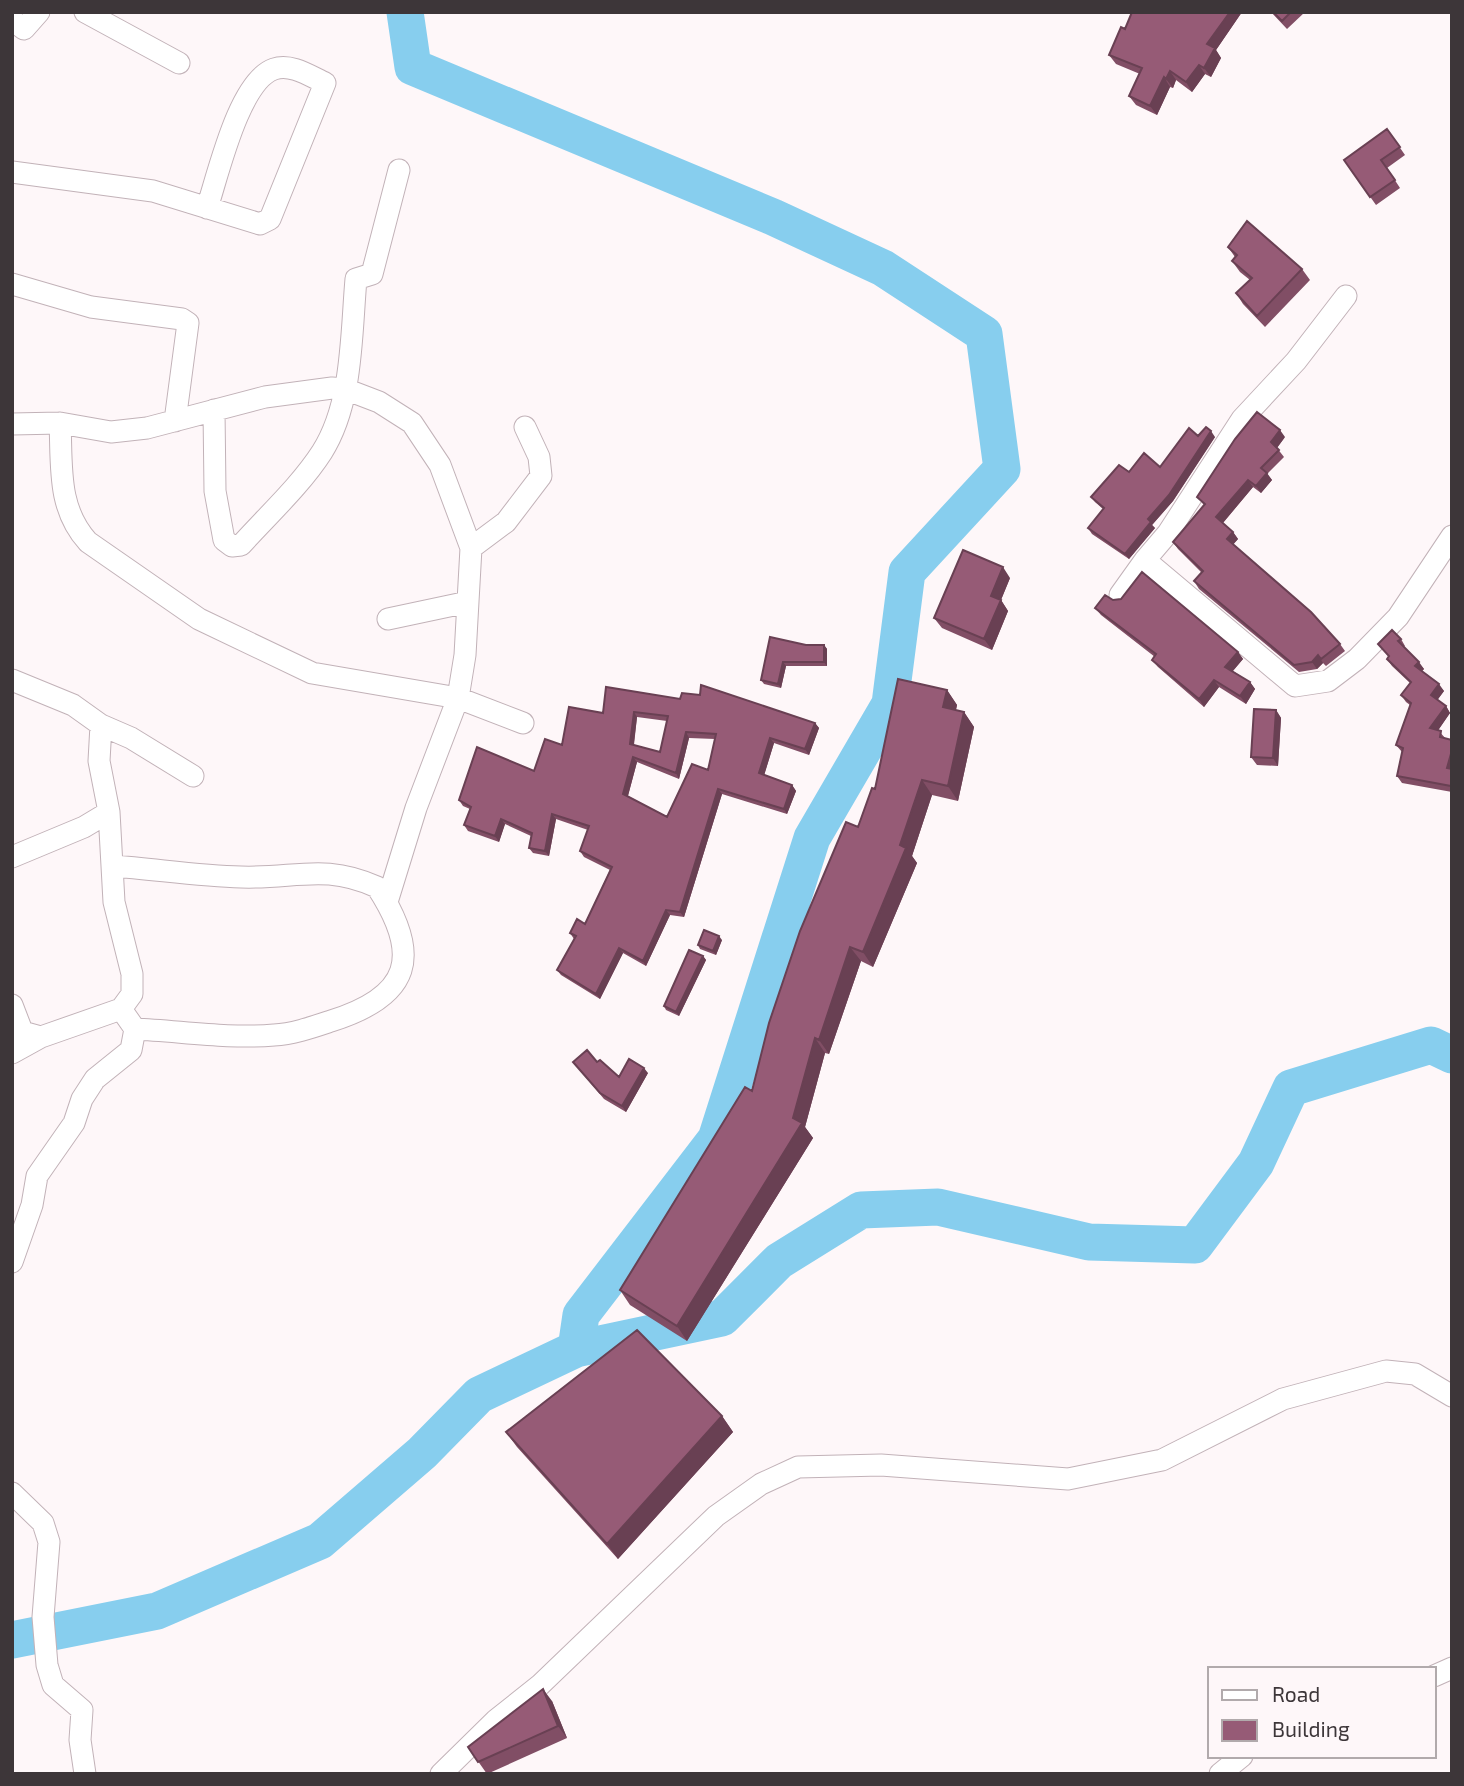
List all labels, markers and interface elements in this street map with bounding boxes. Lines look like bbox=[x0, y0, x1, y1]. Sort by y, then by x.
legend bbox=[1208, 1667, 1436, 1758]
text: Road bbox=[1272, 1681, 1320, 1706]
text: Building bbox=[1272, 1716, 1350, 1741]

